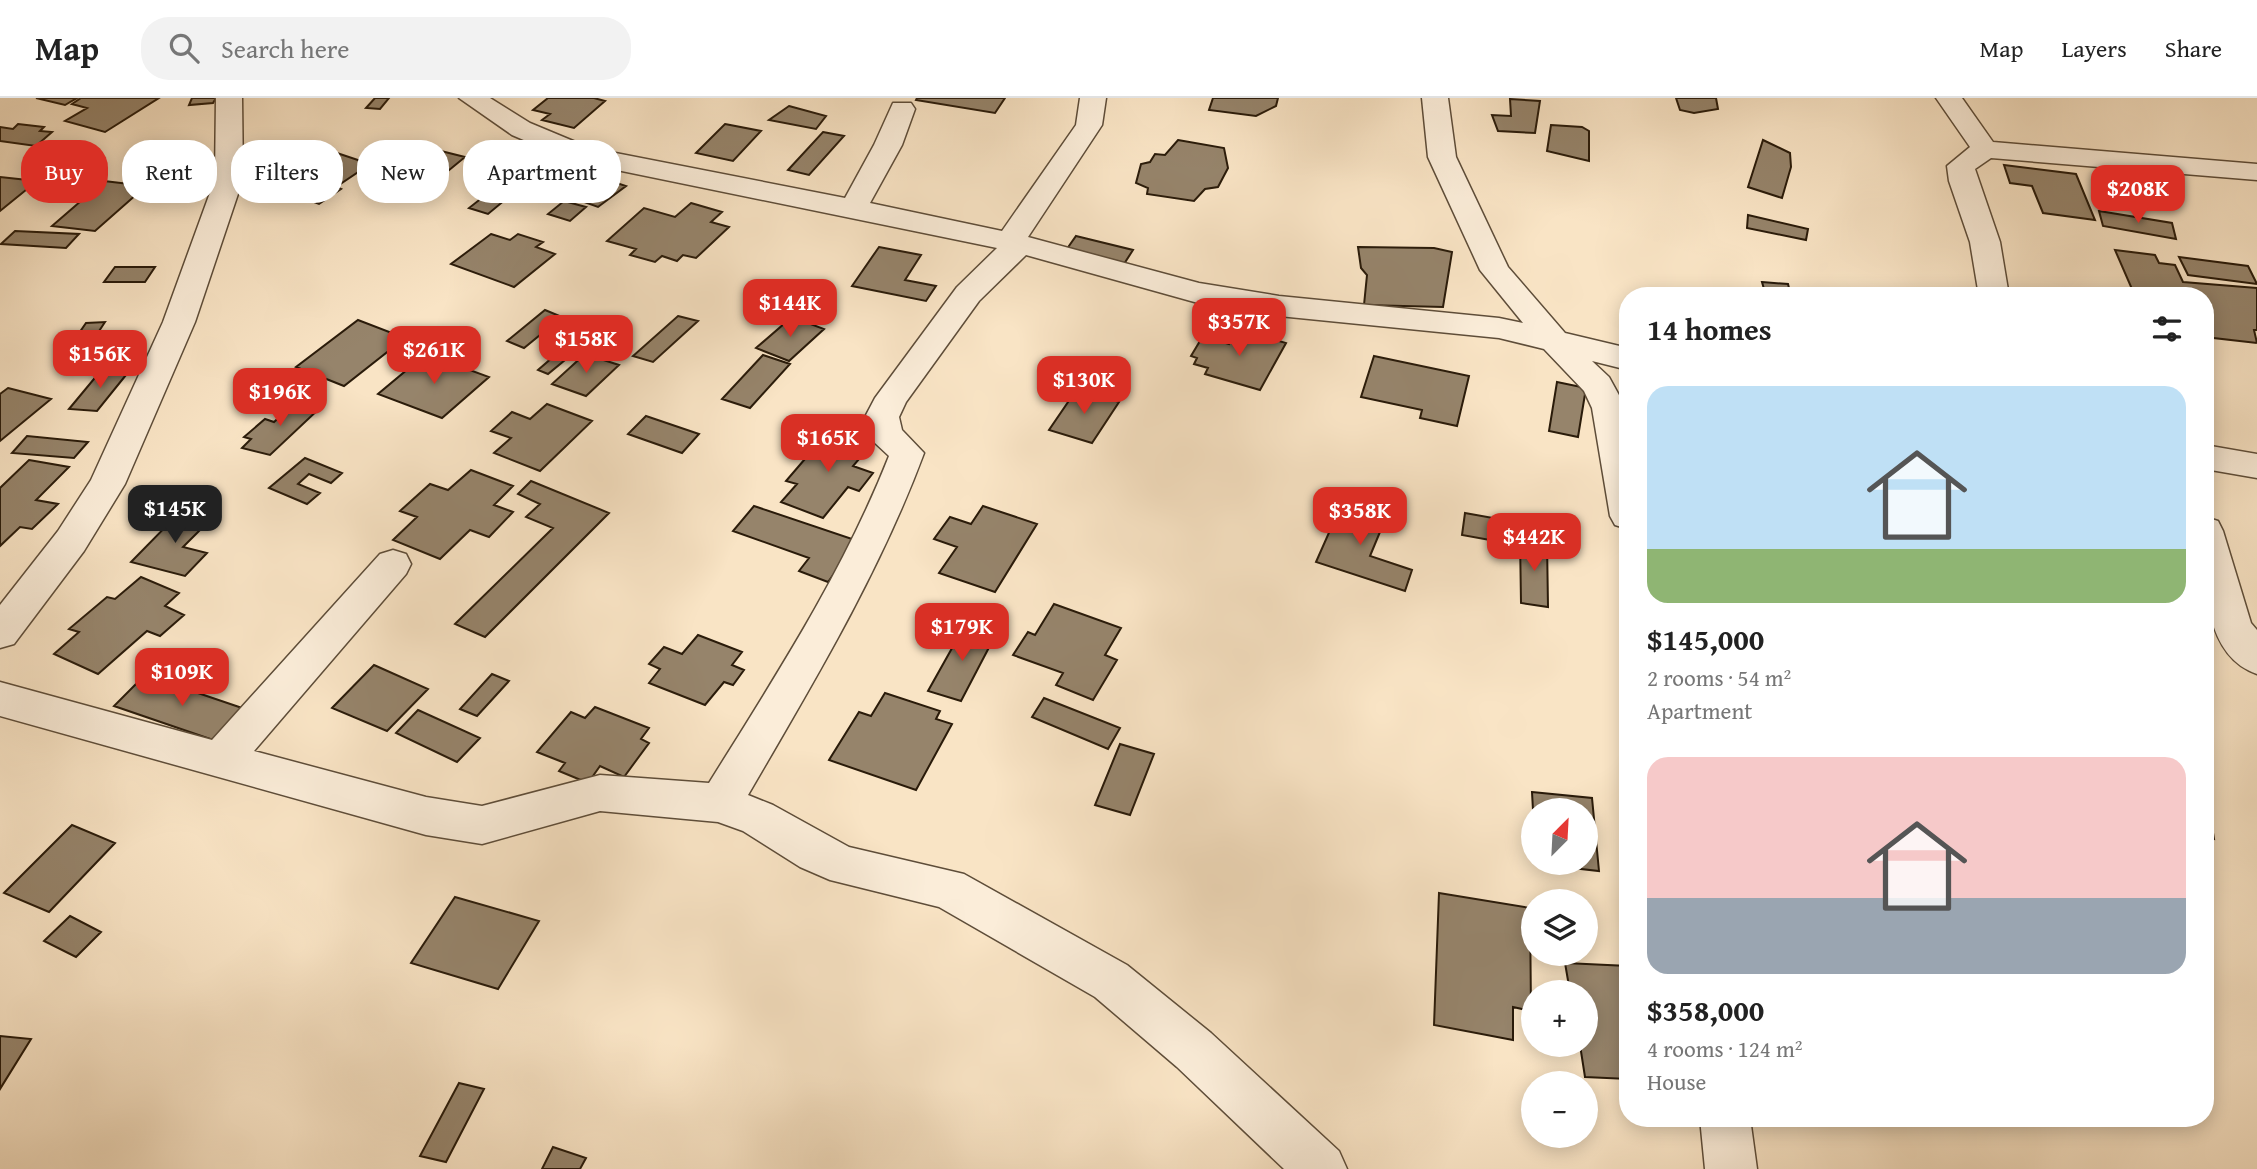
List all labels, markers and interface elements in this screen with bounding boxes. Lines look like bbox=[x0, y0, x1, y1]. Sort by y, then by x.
search box bbox=[141, 17, 631, 80]
text: Map bbox=[35, 24, 99, 72]
icon: search bbox=[165, 29, 203, 67]
text: Search here bbox=[221, 29, 349, 68]
text: Map bbox=[1980, 31, 2023, 66]
text: Layers bbox=[2061, 31, 2127, 66]
text: Share bbox=[2165, 31, 2222, 66]
chip: Buy bbox=[21, 140, 108, 203]
chip: Rent bbox=[122, 140, 217, 203]
chip: Filters bbox=[231, 140, 343, 203]
chip: New bbox=[357, 140, 449, 203]
chip: Apartment bbox=[463, 140, 621, 203]
pin: $208K bbox=[2089, 166, 2187, 225]
text: $208K bbox=[2107, 171, 2169, 204]
pin: $144K bbox=[741, 280, 839, 339]
text: $144K bbox=[759, 285, 821, 318]
pin: $357K bbox=[1190, 299, 1288, 358]
text: $357K bbox=[1208, 304, 1270, 337]
text: 14 homes bbox=[1647, 307, 1772, 351]
icon: filters bbox=[2148, 310, 2186, 348]
pin: $158K bbox=[537, 316, 635, 375]
text: $158K bbox=[555, 321, 617, 354]
pin: $261K bbox=[385, 327, 483, 386]
pin: $156K bbox=[51, 330, 149, 390]
text: $261K bbox=[403, 332, 465, 365]
text: $156K bbox=[69, 336, 131, 369]
pin: $130K bbox=[1035, 356, 1133, 416]
text: $130K bbox=[1053, 362, 1115, 395]
pin: $196K bbox=[231, 368, 329, 428]
text: $196K bbox=[249, 374, 311, 407]
pin: $165K bbox=[779, 414, 877, 474]
text: $165K bbox=[797, 420, 859, 453]
icon: home bbox=[1854, 432, 1980, 558]
pin: $145K bbox=[126, 486, 224, 545]
pin: $358K bbox=[1311, 488, 1409, 547]
text: $145K bbox=[144, 491, 206, 524]
text: $358K bbox=[1329, 493, 1391, 526]
pin: $442K bbox=[1485, 514, 1583, 573]
text: $442K bbox=[1503, 519, 1565, 552]
pin: $179K bbox=[913, 603, 1011, 663]
text: $179K bbox=[931, 609, 993, 642]
text: $145,000 bbox=[1647, 617, 1764, 661]
pin: $109K bbox=[133, 648, 231, 708]
text: $109K bbox=[151, 654, 213, 687]
text: 2 rooms · 54 m² bbox=[1647, 661, 1791, 694]
text: Apartment bbox=[1647, 694, 1752, 727]
north arrow bbox=[1521, 798, 1598, 875]
map controls bbox=[1521, 798, 1598, 1148]
icon: home bbox=[1854, 803, 1980, 929]
button: layers bbox=[1521, 889, 1598, 966]
button: + bbox=[1521, 980, 1598, 1057]
text: $358,000 bbox=[1647, 988, 1764, 1032]
text: 4 rooms · 124 m² bbox=[1647, 1032, 1802, 1065]
text: House bbox=[1647, 1065, 1706, 1098]
button: − bbox=[1521, 1071, 1598, 1148]

